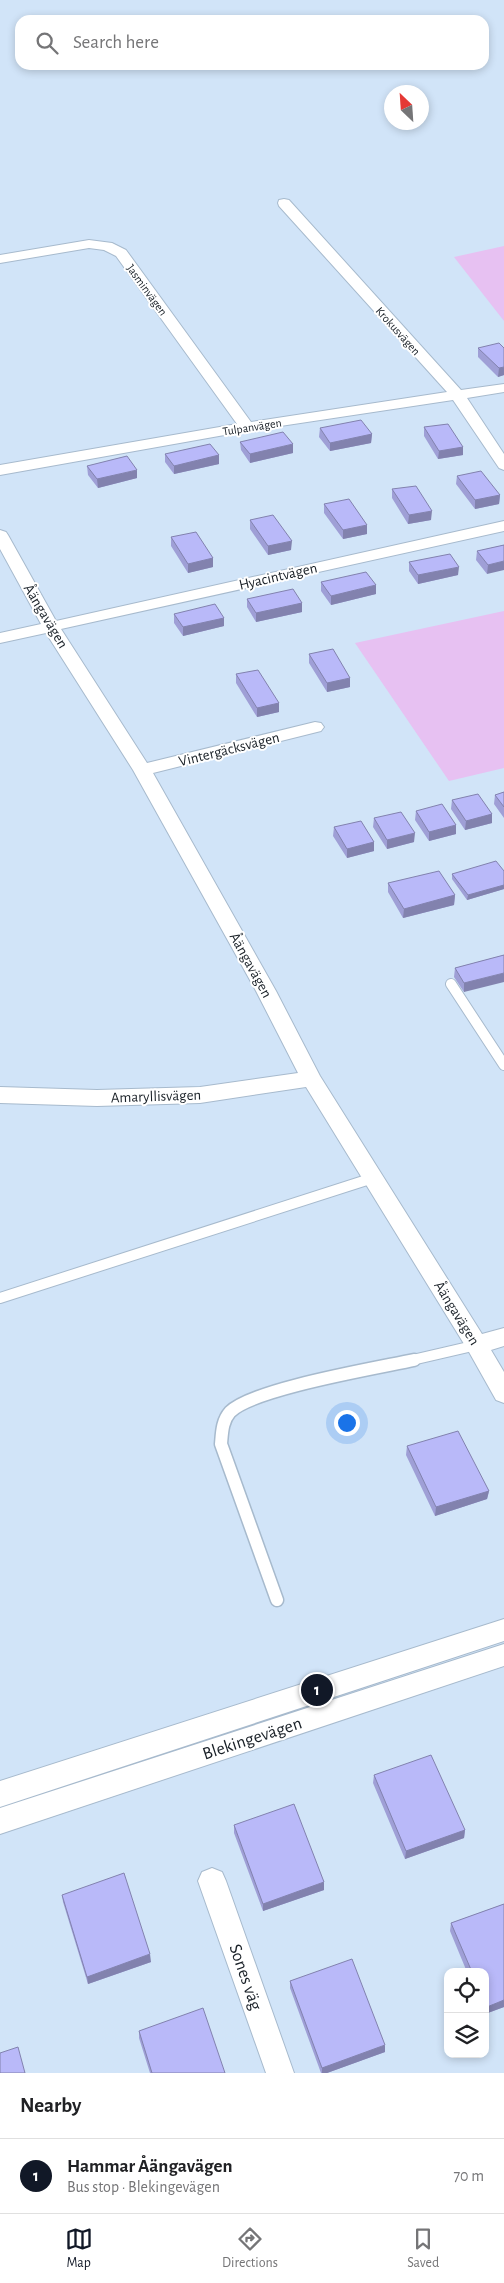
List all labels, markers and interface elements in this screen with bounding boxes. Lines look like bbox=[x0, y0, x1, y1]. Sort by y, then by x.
search box bbox=[15, 15, 489, 70]
icon: search bbox=[33, 29, 61, 57]
text: Search here bbox=[73, 33, 159, 52]
north arrow bbox=[384, 85, 429, 130]
street label: Jasminvägen bbox=[125, 262, 169, 318]
street label: Krokusvägen bbox=[373, 305, 423, 357]
street label: Tulpanvägen bbox=[222, 416, 282, 438]
street label: Hyacintvägen bbox=[238, 560, 319, 593]
street label: Åängavägen bbox=[21, 581, 71, 651]
street label: Vintergäcksvägen bbox=[177, 730, 281, 769]
street label: Åängavägen bbox=[227, 930, 275, 1000]
street label: Amaryllisvägen bbox=[111, 1087, 201, 1106]
street label: Åängavägen bbox=[431, 1278, 483, 1348]
your location bbox=[334, 1410, 360, 1436]
pin: 1 bbox=[301, 1671, 333, 1709]
street label: Blekingevägen bbox=[200, 1714, 304, 1763]
street label: Sones väg bbox=[225, 1942, 265, 2013]
map controls bbox=[444, 1968, 489, 2058]
button: locate bbox=[444, 1968, 489, 2013]
button: layers bbox=[444, 2013, 489, 2058]
text: Nearby bbox=[20, 2095, 81, 2116]
text: Hammar Åängavägen bbox=[67, 2157, 232, 2176]
text: 1 bbox=[33, 2168, 39, 2184]
text: 70 m bbox=[453, 2168, 484, 2184]
text: Bus stop · Blekingevägen bbox=[67, 2179, 220, 2195]
tab: Map bbox=[65, 2225, 93, 2272]
tab: Directions bbox=[222, 2225, 278, 2272]
tab: Saved bbox=[407, 2225, 439, 2272]

